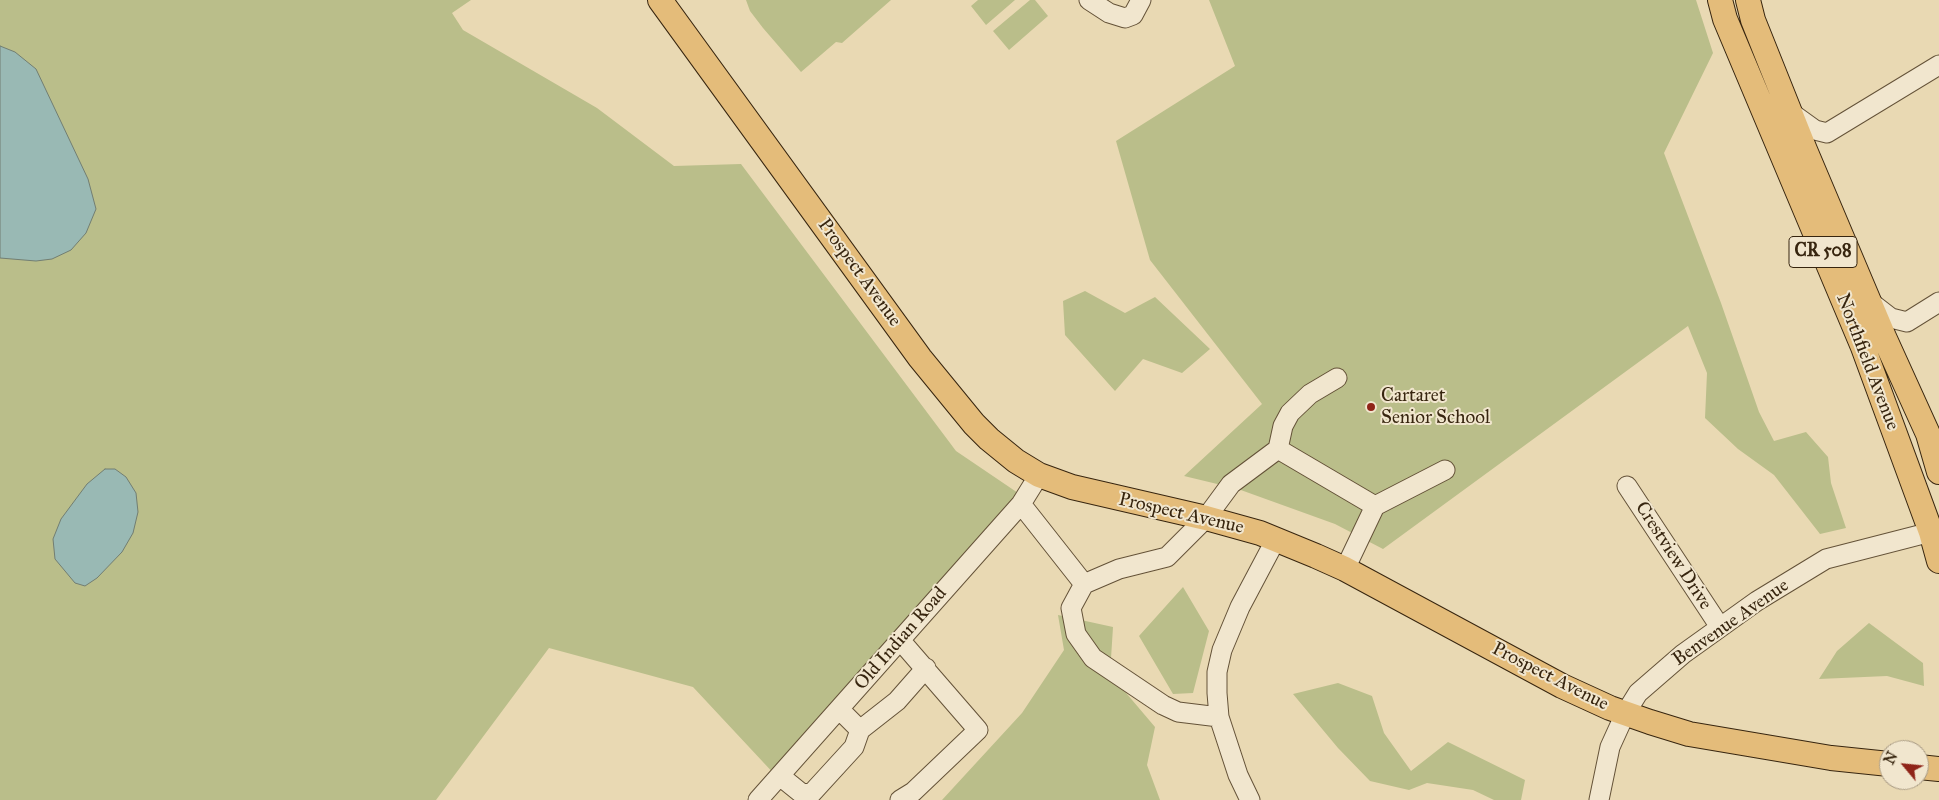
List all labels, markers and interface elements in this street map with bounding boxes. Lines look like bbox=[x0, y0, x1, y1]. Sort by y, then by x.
street label: Prospect Avenue bbox=[812, 215, 906, 331]
road number: CR 508 bbox=[1789, 236, 1857, 268]
street label: Northfield Avenue bbox=[1830, 290, 1904, 434]
place label: Cartaret Senior School bbox=[1381, 385, 1490, 429]
marker: Cartaret Senior School bbox=[1365, 401, 1377, 413]
street label: Prospect Avenue bbox=[1116, 489, 1246, 539]
street label: Crestview Drive bbox=[1630, 498, 1716, 614]
street label: Benvenue Avenue bbox=[1669, 574, 1793, 672]
street label: Old Indian Road bbox=[850, 583, 952, 695]
street label: Prospect Avenue bbox=[1488, 638, 1612, 716]
north arrow bbox=[1879, 740, 1929, 790]
text: N bbox=[1881, 749, 1901, 767]

